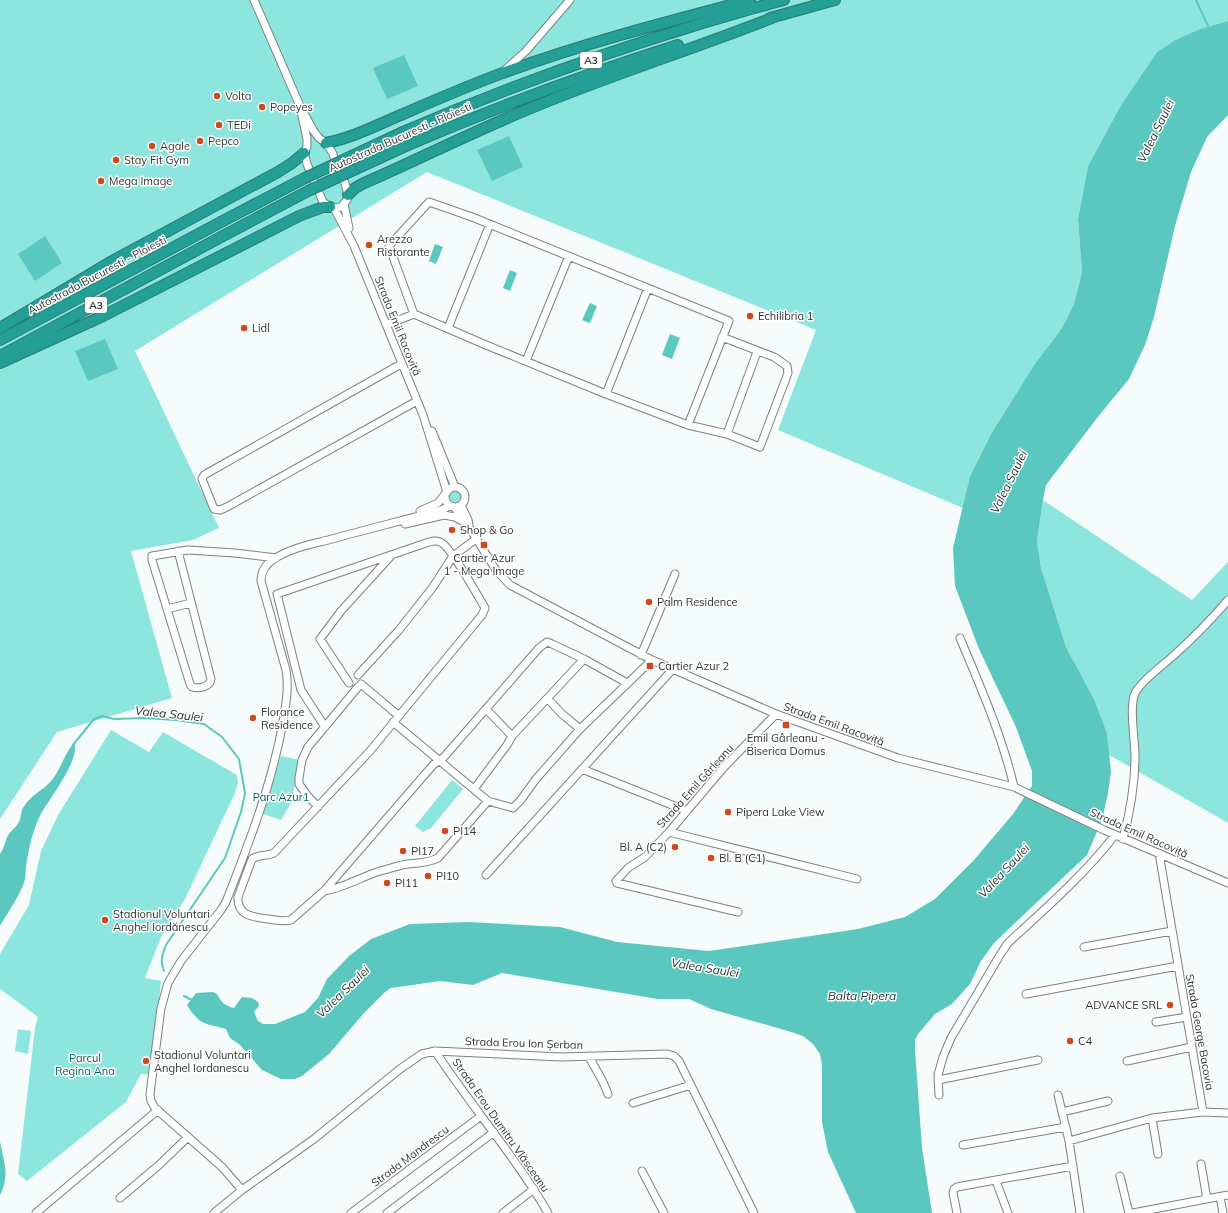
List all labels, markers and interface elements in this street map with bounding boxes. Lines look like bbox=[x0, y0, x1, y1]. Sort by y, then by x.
road number: A3 bbox=[580, 52, 602, 68]
place label: Volta bbox=[225, 89, 251, 103]
marker: Volta bbox=[212, 91, 222, 101]
water label: Valea Saulei bbox=[1134, 97, 1177, 165]
street label: Autostrada Bucuresti - Ploiesti bbox=[326, 99, 474, 175]
place label: Popeyes bbox=[270, 100, 313, 114]
marker: Popeyes bbox=[257, 102, 267, 112]
place label: TEDi bbox=[227, 118, 251, 132]
marker: TEDi bbox=[214, 120, 224, 130]
place label: Pepco bbox=[208, 134, 239, 148]
marker: Pepco bbox=[195, 136, 205, 146]
place label: Agale bbox=[160, 139, 190, 153]
marker: Agale bbox=[147, 141, 157, 151]
place label: Stay Fit Gym bbox=[124, 153, 189, 167]
marker: Stay Fit Gym bbox=[111, 155, 121, 165]
place label: Mega Image bbox=[109, 174, 172, 188]
marker: Mega Image bbox=[96, 176, 106, 186]
street label: Autostrada Bucuresti - Ploiesti bbox=[25, 232, 169, 318]
place label: Arezzo Ristorante bbox=[377, 232, 429, 259]
marker: Arezzo Ristorante bbox=[364, 240, 374, 250]
street label: Strada Emil Racoviță bbox=[371, 274, 424, 378]
road number: A3 bbox=[85, 297, 107, 313]
place label: Echilibria 1 bbox=[758, 309, 813, 323]
marker: Echilibria 1 bbox=[745, 311, 755, 321]
place label: Lidl bbox=[252, 321, 270, 335]
marker: Lidl bbox=[239, 323, 249, 333]
water label: Valea Saulei bbox=[987, 448, 1030, 516]
place label: Shop & Go bbox=[460, 523, 514, 537]
marker: Shop & Go bbox=[447, 525, 457, 535]
marker: Cartier Azur 1 - Mega Image bbox=[479, 540, 489, 550]
place label: Cartier Azur 1 - Mega Image bbox=[444, 551, 524, 578]
place label: Palm Residence bbox=[657, 595, 738, 609]
marker: Palm Residence bbox=[644, 597, 654, 607]
place label: Cartier Azur 2 bbox=[658, 659, 730, 673]
marker: Cartier Azur 2 bbox=[645, 661, 655, 671]
street label: Strada Emil Racoviță bbox=[781, 699, 886, 750]
water label: Valea Saulei bbox=[134, 702, 204, 725]
place label: Florance Residence bbox=[261, 705, 313, 732]
marker: Florance Residence bbox=[248, 713, 258, 723]
marker: Emil Gârleanu - Biserica Domus bbox=[781, 720, 791, 730]
place label: Emil Gârleanu - Biserica Domus bbox=[747, 731, 825, 758]
street label: Strada Emil Gârleanu bbox=[654, 741, 736, 831]
park label: Parc Azur1 bbox=[253, 790, 309, 804]
place label: Pipera Lake View bbox=[736, 805, 825, 819]
street label: Strada Emil Racoviță bbox=[1087, 805, 1190, 862]
marker: Pipera Lake View bbox=[723, 807, 733, 817]
place label: PI14 bbox=[453, 824, 477, 838]
marker: PI14 bbox=[440, 826, 450, 836]
place label: Bl. A (C2) bbox=[620, 840, 667, 854]
water label: Valea Saulei bbox=[975, 840, 1033, 901]
marker: Bl. A (C2) bbox=[670, 842, 680, 852]
place label: PI17 bbox=[411, 844, 434, 858]
marker: PI17 bbox=[398, 846, 408, 856]
place label: Bl. B (C1) bbox=[719, 851, 766, 865]
marker: Bl. B (C1) bbox=[706, 853, 716, 863]
place label: PI10 bbox=[436, 869, 460, 883]
marker: PI10 bbox=[423, 871, 433, 881]
place label: PI11 bbox=[395, 876, 418, 890]
marker: PI11 bbox=[382, 878, 392, 888]
place label: Stadionul Voluntari Anghel Iordănescu bbox=[113, 907, 210, 934]
marker: Stadionul Voluntari Anghel Iordănescu bbox=[100, 915, 110, 925]
water label: Valea Saulei bbox=[670, 955, 740, 980]
water label: Valea Saulei bbox=[313, 962, 373, 1021]
street label: Strada George Bacovia bbox=[1183, 973, 1217, 1091]
water label: Balta Pipera bbox=[828, 988, 896, 1003]
place label: ADVANCE SRL bbox=[1085, 998, 1162, 1012]
marker: ADVANCE SRL bbox=[1165, 1000, 1175, 1010]
street label: Strada Erou Ion Șerban bbox=[465, 1034, 583, 1053]
place label: C4 bbox=[1078, 1034, 1093, 1048]
marker: C4 bbox=[1065, 1036, 1075, 1046]
place label: Stadionul Voluntari Anghel Iordanescu bbox=[154, 1048, 251, 1075]
park label: Parcul Regina Ana bbox=[55, 1051, 115, 1078]
street label: Strada Erou Dumitru Vlăsceanu bbox=[449, 1055, 553, 1195]
marker: Stadionul Voluntari Anghel Iordanescu bbox=[141, 1056, 151, 1066]
street label: Strada Mandrescu bbox=[368, 1122, 452, 1190]

